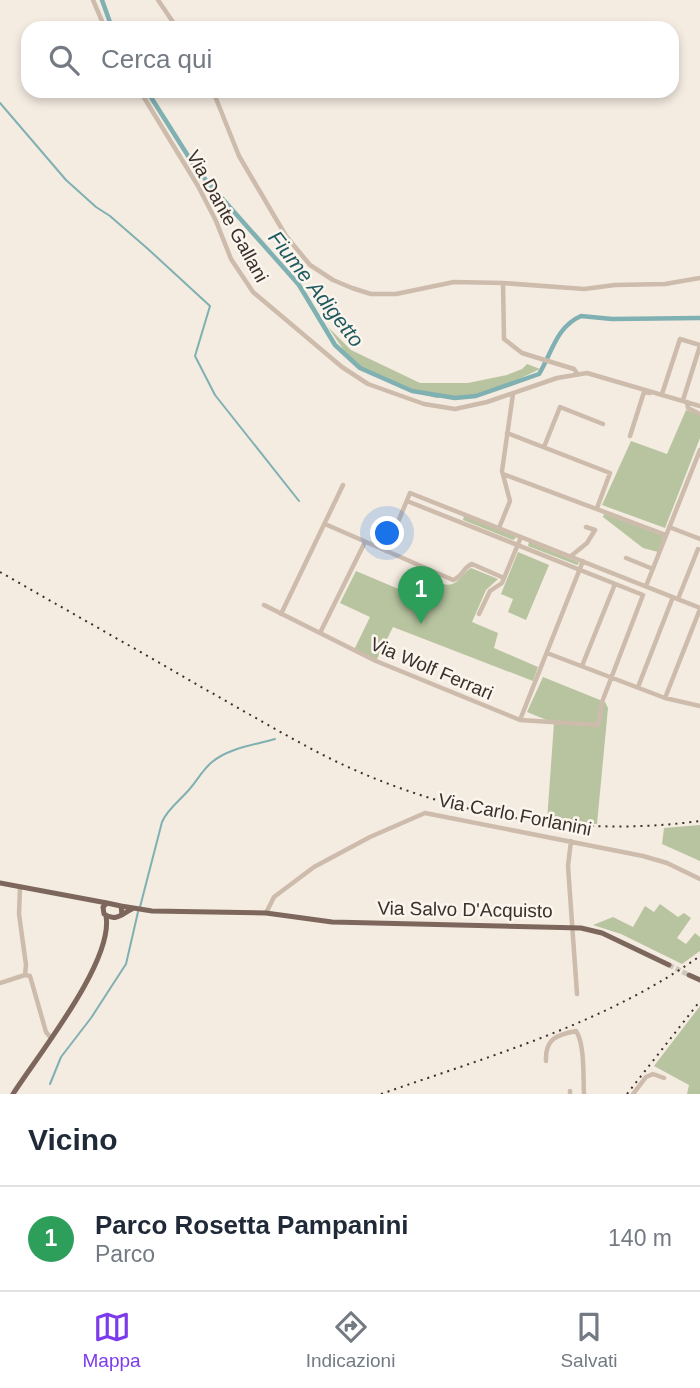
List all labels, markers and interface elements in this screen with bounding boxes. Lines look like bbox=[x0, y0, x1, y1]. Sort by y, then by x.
search box bbox=[21, 21, 679, 98]
icon: search bbox=[45, 41, 83, 79]
text: Cerca qui bbox=[101, 44, 212, 74]
street label: Via Dante Gallani bbox=[183, 147, 273, 286]
water label: Fiume Adigetto bbox=[264, 226, 369, 351]
your location bbox=[370, 516, 404, 550]
pin: 1 bbox=[398, 566, 444, 624]
street label: Via Wolf Ferrari bbox=[367, 633, 496, 704]
street label: Via Carlo Forlanini bbox=[436, 789, 593, 840]
street label: Via Salvo D'Acquisto bbox=[377, 897, 553, 922]
text: Vicino bbox=[28, 1123, 117, 1156]
text: Parco Rosetta Pampanini bbox=[95, 1210, 409, 1240]
text: 1 bbox=[45, 1225, 57, 1251]
text: 140 m bbox=[608, 1225, 672, 1251]
text: Parco bbox=[95, 1241, 155, 1267]
tab: Mappa bbox=[83, 1308, 141, 1372]
tab: Indicazioni bbox=[306, 1308, 395, 1372]
tab: Salvati bbox=[560, 1308, 617, 1372]

